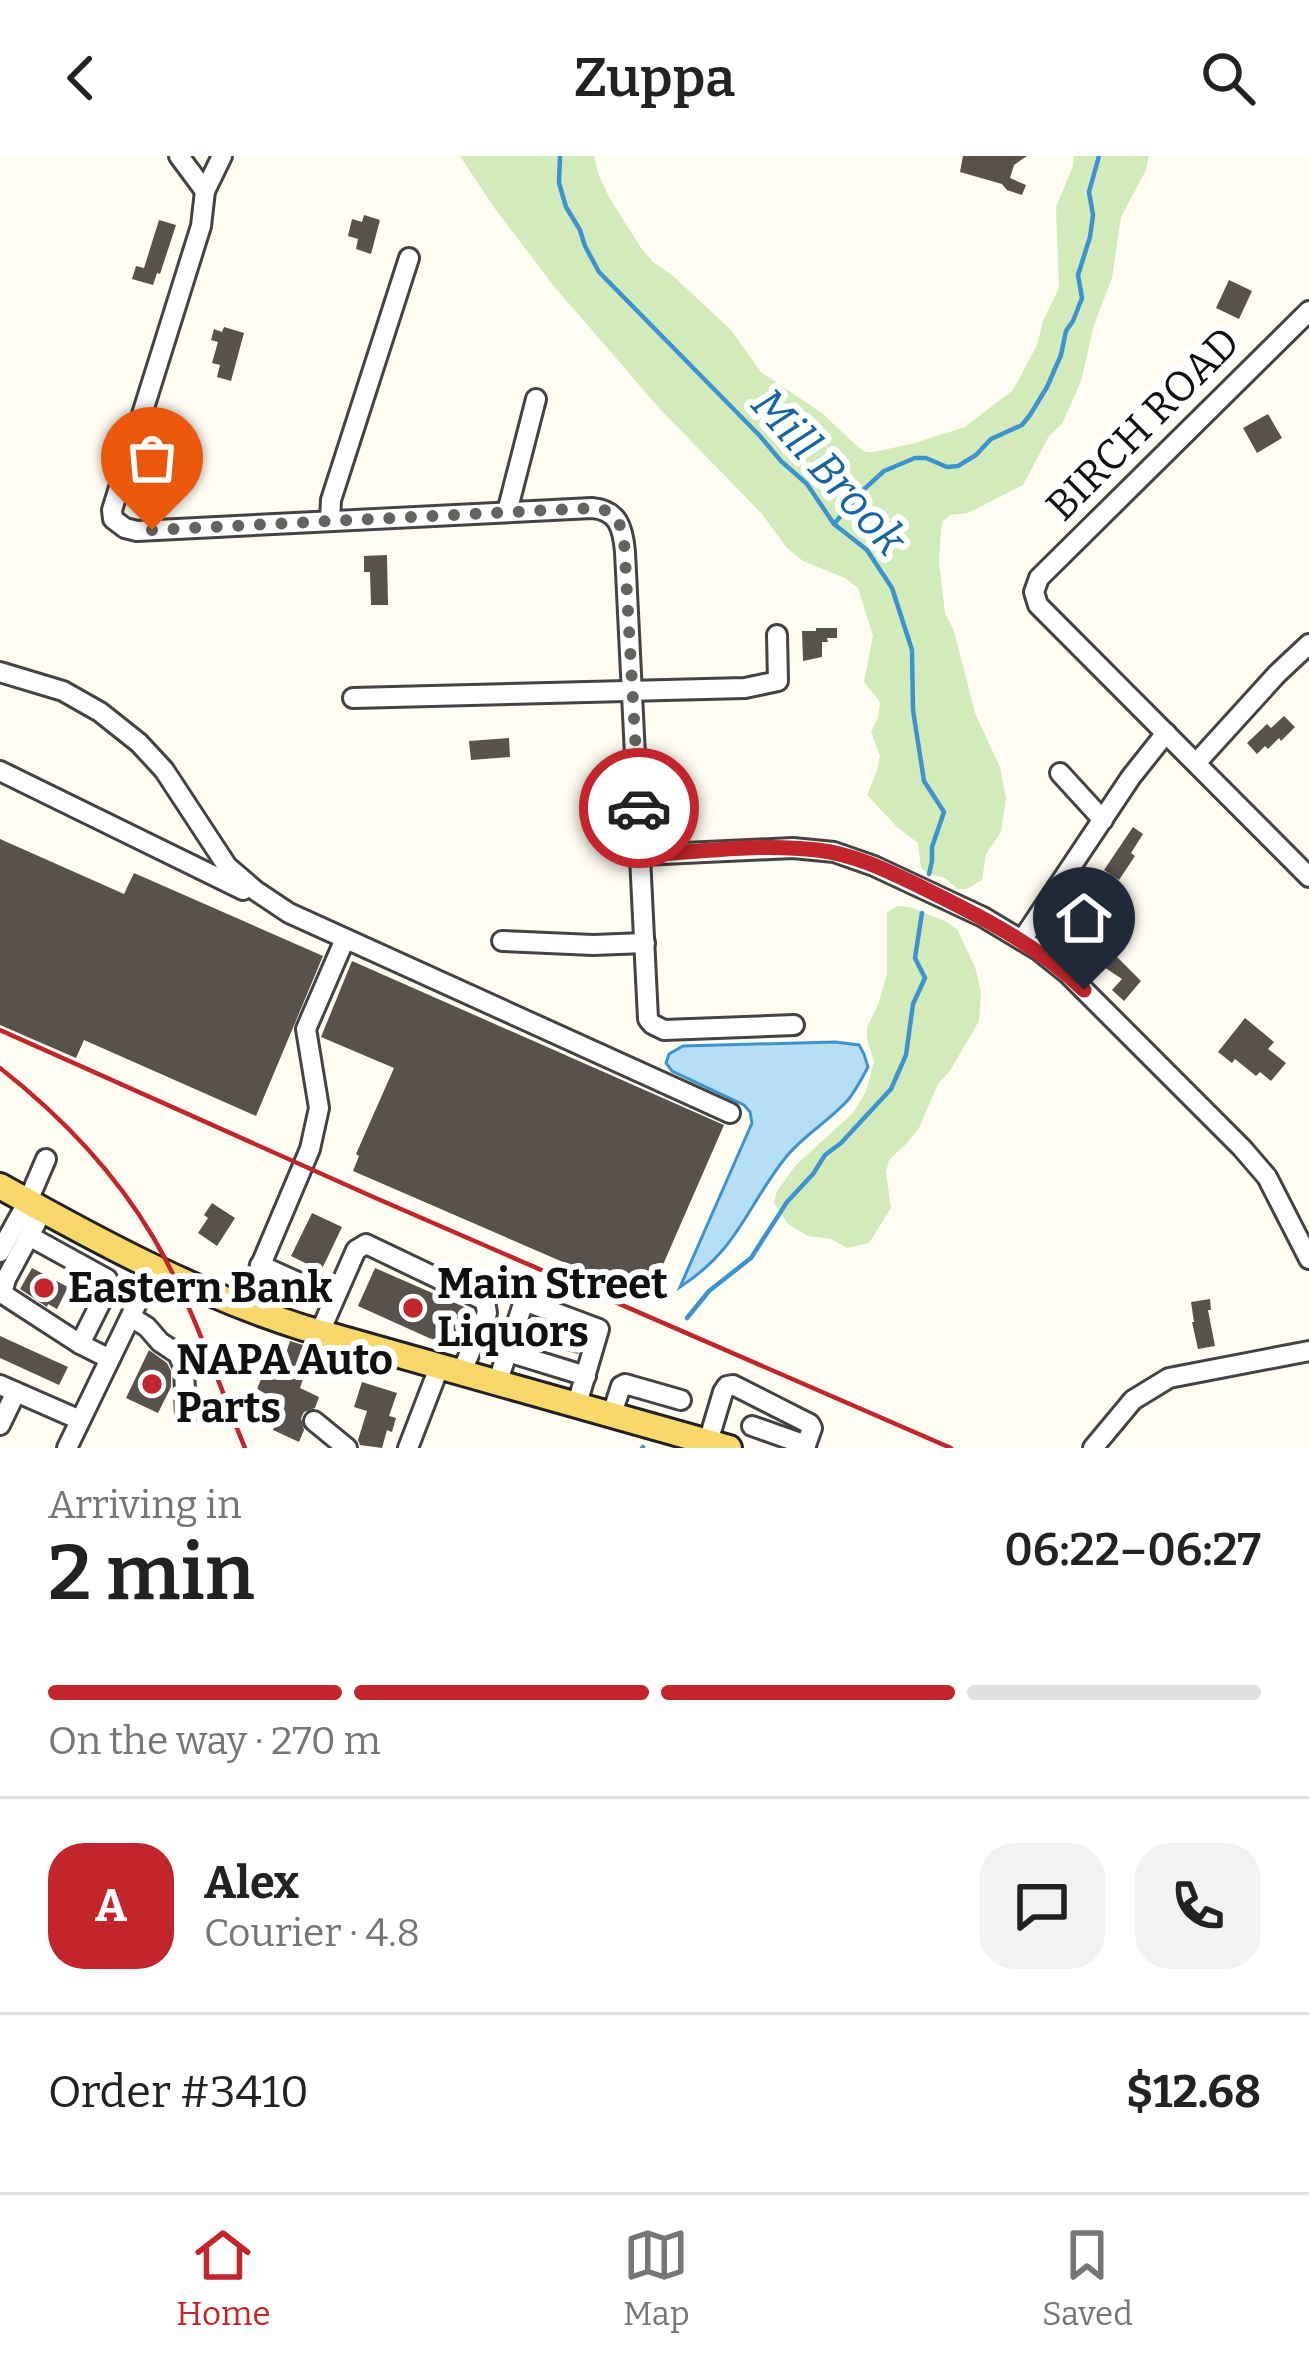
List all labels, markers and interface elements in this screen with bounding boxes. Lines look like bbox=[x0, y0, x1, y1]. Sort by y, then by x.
icon: back bbox=[48, 45, 114, 111]
icon: search bbox=[1195, 45, 1261, 111]
text: Zuppa bbox=[574, 46, 735, 110]
street label: BIRCH ROAD bbox=[1036, 317, 1250, 531]
water label: Mill Brook bbox=[740, 378, 918, 567]
pin bbox=[101, 407, 203, 530]
icon: bag bbox=[119, 425, 185, 491]
courier bbox=[579, 748, 699, 868]
icon: car bbox=[606, 775, 672, 841]
pin bbox=[1033, 867, 1135, 990]
icon: home bbox=[1051, 885, 1117, 951]
place label: Main Street Liquors bbox=[437, 1259, 668, 1357]
place label: Eastern Bank bbox=[68, 1263, 332, 1313]
marker: Eastern Bank bbox=[31, 1275, 57, 1301]
marker: Main Street Liquors bbox=[400, 1295, 426, 1321]
place label: NAPA Auto Parts bbox=[176, 1335, 393, 1433]
marker: NAPA Auto Parts bbox=[139, 1371, 165, 1397]
text: Arriving in bbox=[48, 1482, 242, 1528]
text: 06:22–06:27 bbox=[1004, 1523, 1261, 1577]
text: 2 min bbox=[48, 1526, 255, 1620]
text: On the way · 270 m bbox=[48, 1718, 381, 1764]
button: chat bbox=[979, 1843, 1105, 1969]
button: phone bbox=[1135, 1843, 1261, 1969]
text: Alex bbox=[204, 1856, 299, 1910]
text: A bbox=[95, 1879, 127, 1933]
text: Courier · 4.8 bbox=[204, 1910, 420, 1956]
text: Order #3410 bbox=[48, 2065, 309, 2119]
text: $12.68 bbox=[1126, 2065, 1261, 2119]
tab: Home bbox=[176, 2222, 270, 2334]
tab: Map bbox=[623, 2222, 690, 2334]
tab: Saved bbox=[1042, 2222, 1133, 2334]

